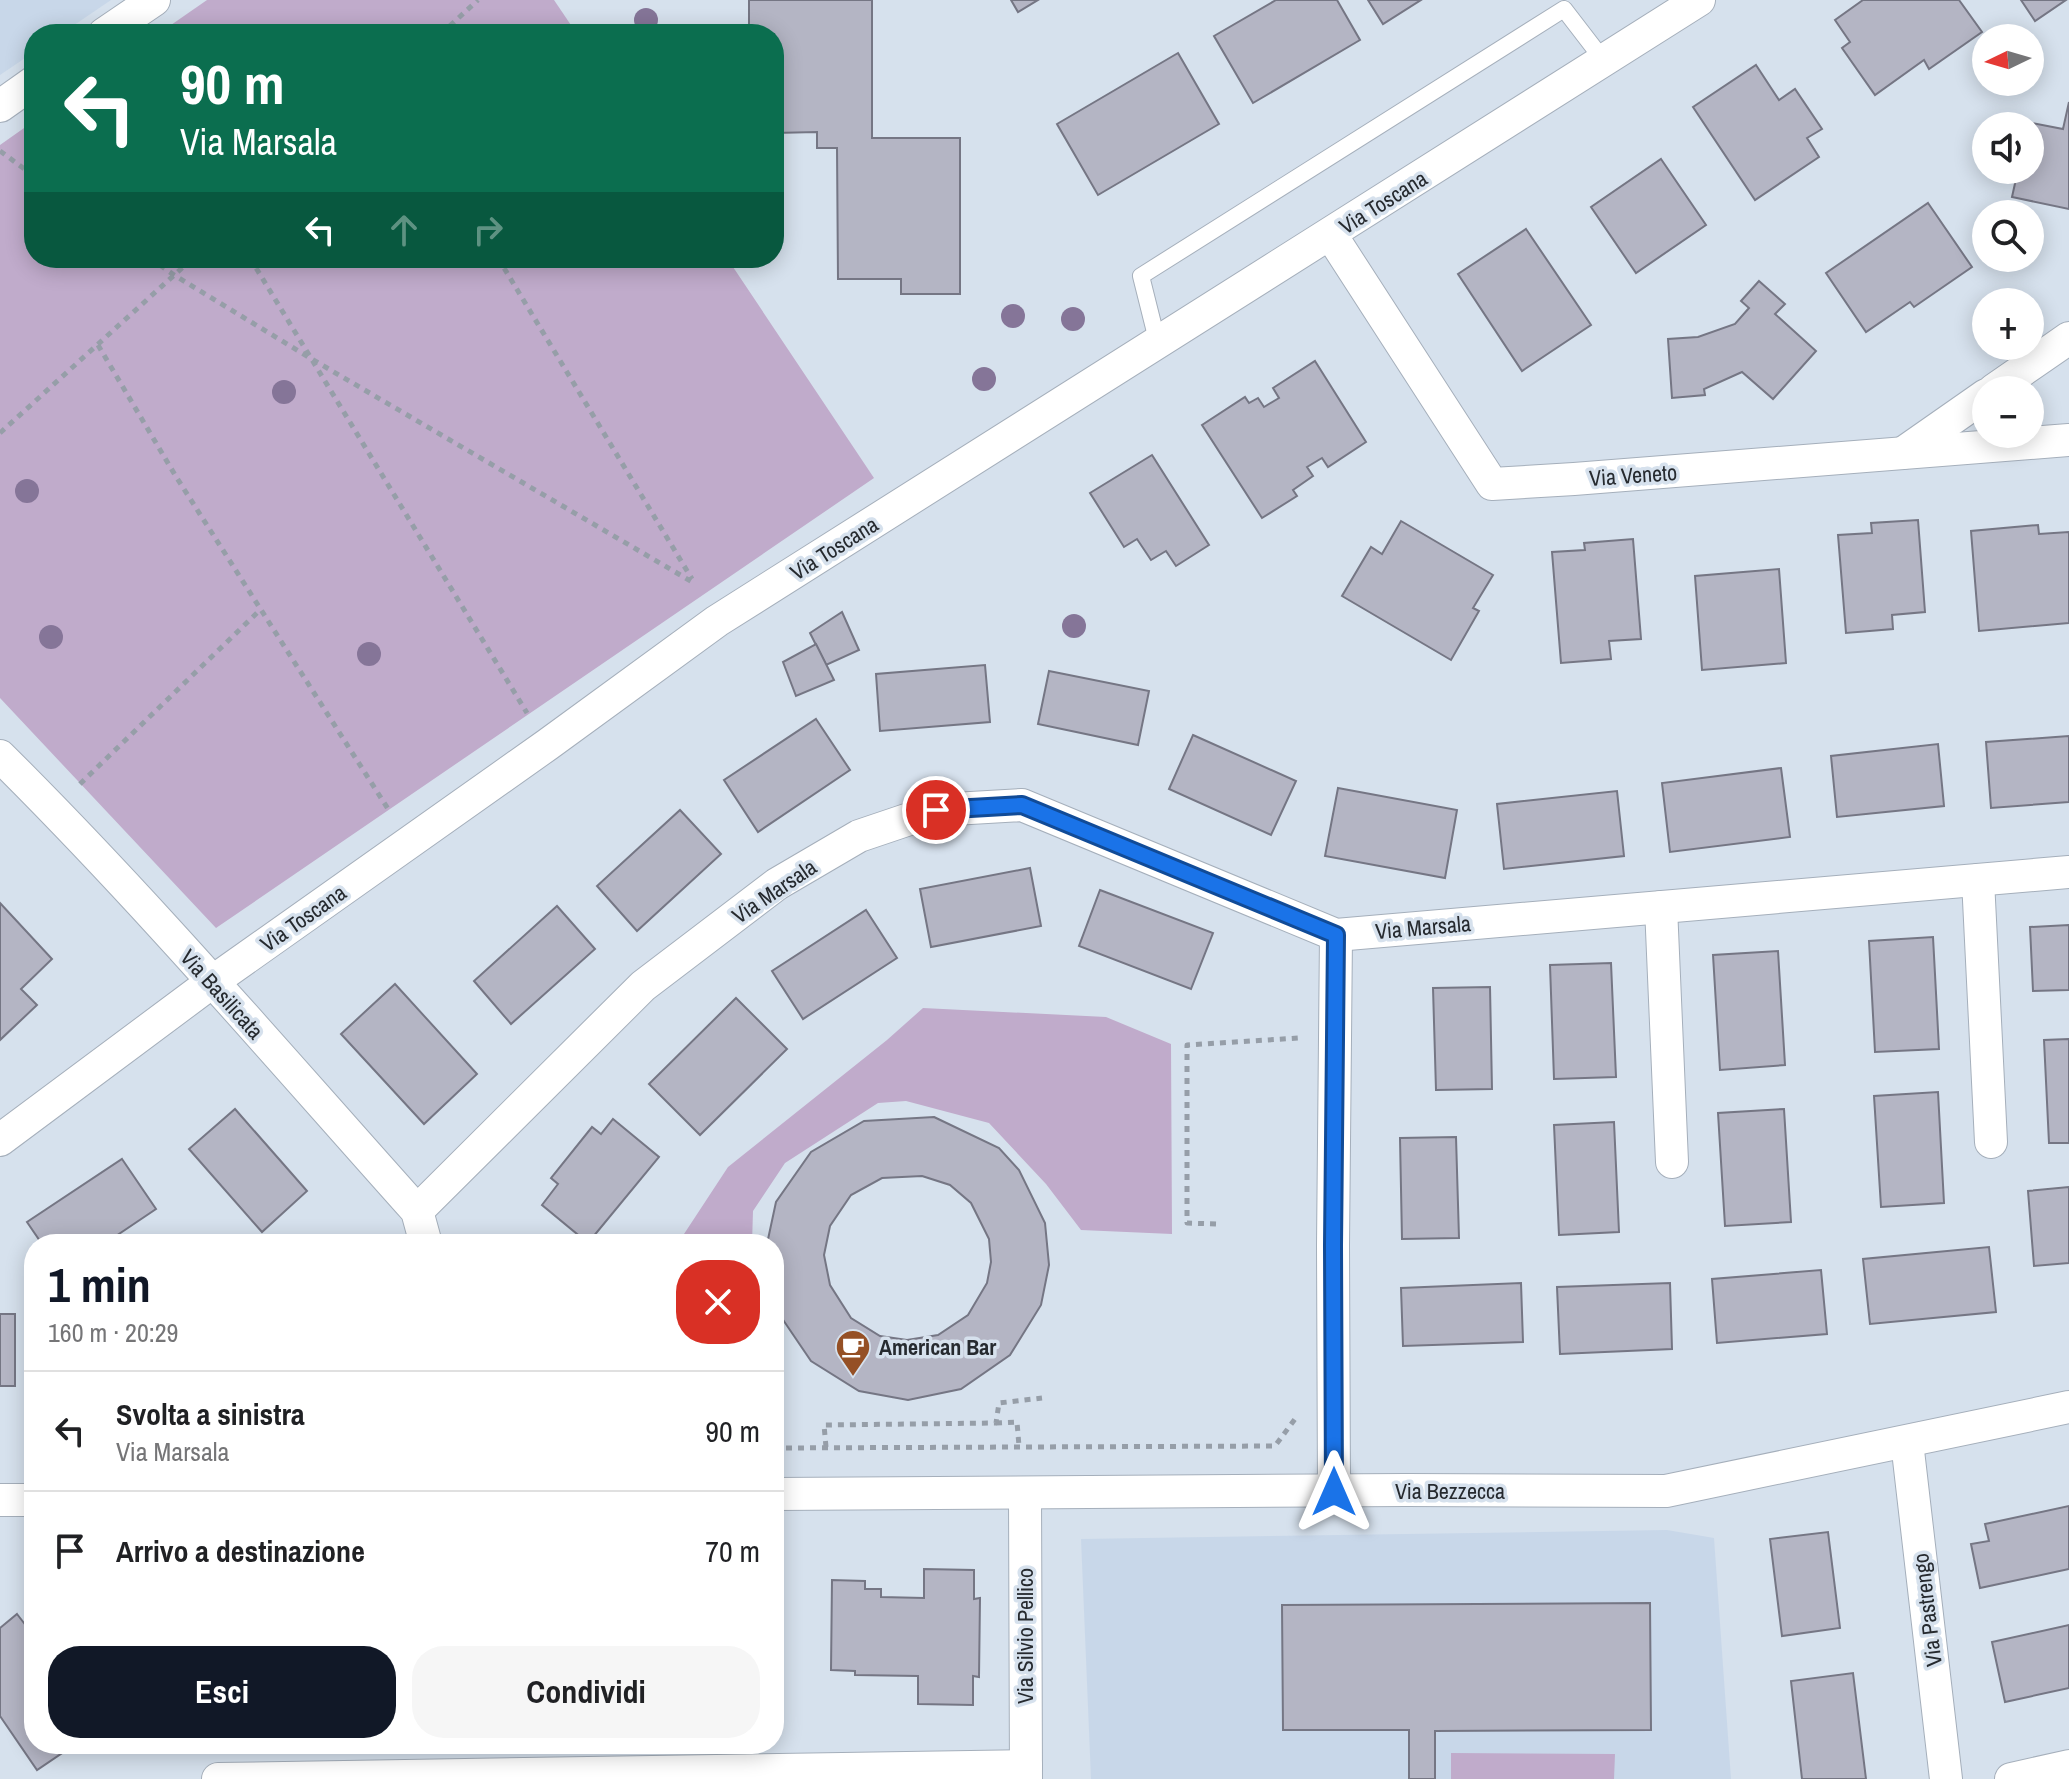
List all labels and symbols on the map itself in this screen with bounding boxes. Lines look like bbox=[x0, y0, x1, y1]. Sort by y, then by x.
north arrow bbox=[1972, 24, 2044, 96]
street label: Via Toscana bbox=[1333, 163, 1433, 241]
street label: Via Veneto bbox=[1588, 457, 1678, 493]
street label: Via Toscana bbox=[784, 509, 884, 587]
pin bbox=[902, 776, 970, 844]
street label: Via Marsala bbox=[726, 852, 822, 930]
street label: Via Toscana bbox=[254, 877, 352, 959]
street label: Via Marsala bbox=[1374, 908, 1472, 946]
street label: Via Basilicata bbox=[174, 943, 270, 1045]
cafe icon: American Bar bbox=[834, 1328, 872, 1378]
place label: American Bar bbox=[879, 1332, 996, 1362]
position arrow bbox=[1292, 1450, 1376, 1534]
street label: Via Bezzecca bbox=[1395, 1476, 1505, 1506]
street label: Via Pastrengo bbox=[1905, 1552, 1949, 1668]
street label: Via Silvio Pellico bbox=[1010, 1568, 1040, 1704]

